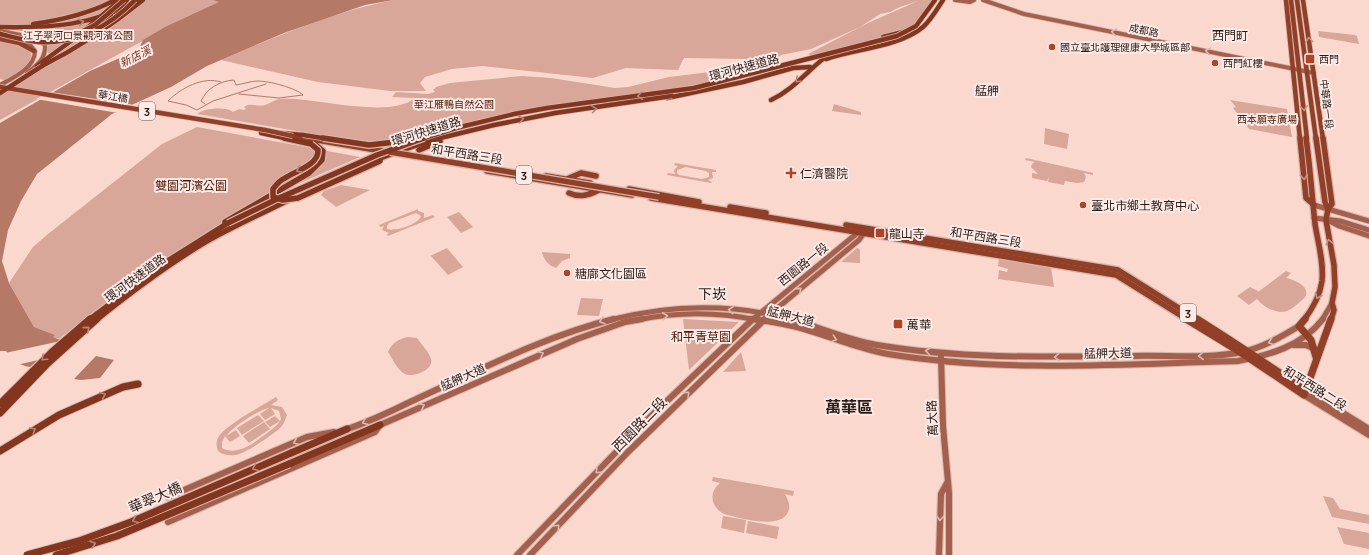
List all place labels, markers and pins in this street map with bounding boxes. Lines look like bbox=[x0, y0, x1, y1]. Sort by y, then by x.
place label: 國立臺北護理健康大學城區部 bbox=[1060, 40, 1190, 54]
marker: 國立臺北護理健康大學城區部 bbox=[1047, 42, 1057, 52]
place label: 西門 bbox=[1319, 52, 1339, 66]
marker: 西門 bbox=[1304, 53, 1316, 65]
place label: 西門紅樓 bbox=[1223, 56, 1263, 70]
marker: 西門紅樓 bbox=[1210, 58, 1220, 68]
place label: 仁濟醫院 bbox=[800, 165, 848, 182]
marker: 仁濟醫院 bbox=[785, 167, 797, 179]
place label: 臺北市鄉土教育中心 bbox=[1091, 197, 1199, 214]
marker: 臺北市鄉土教育中心 bbox=[1078, 200, 1088, 210]
place label: 龍山寺 bbox=[889, 225, 925, 242]
marker: 龍山寺 bbox=[874, 227, 886, 239]
place label: 糖廍文化園區 bbox=[575, 265, 647, 282]
marker: 糖廍文化園區 bbox=[562, 268, 572, 278]
place label: 萬華 bbox=[907, 316, 931, 333]
marker: 萬華 bbox=[892, 318, 904, 330]

